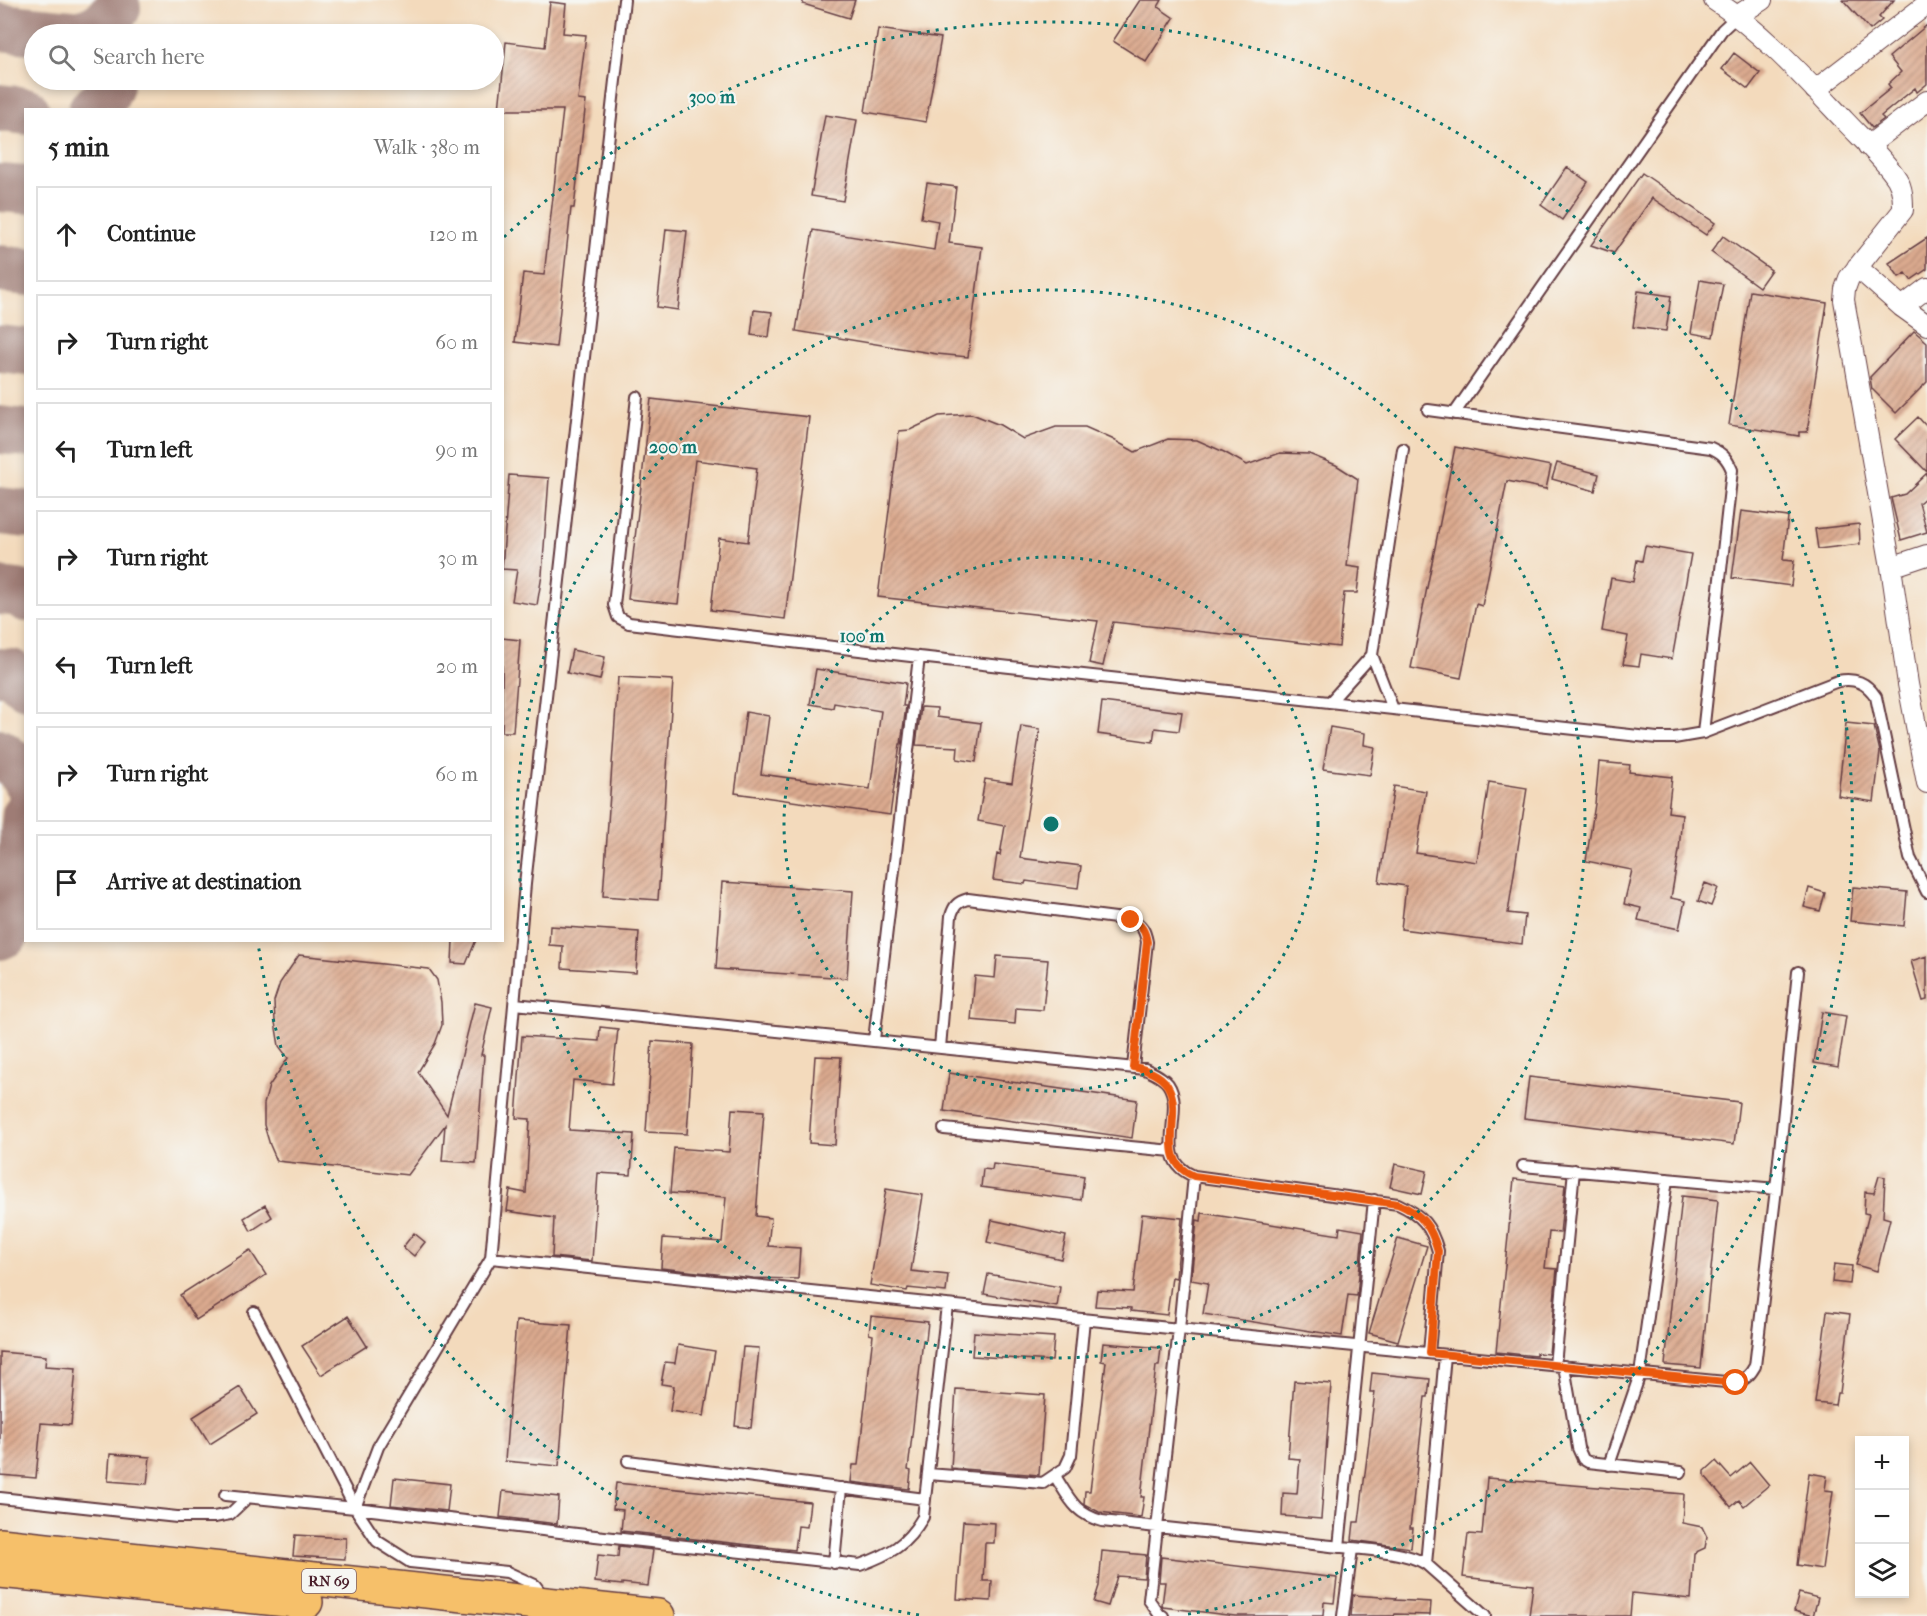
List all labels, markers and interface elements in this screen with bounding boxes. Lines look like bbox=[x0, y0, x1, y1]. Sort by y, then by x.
search box bbox=[24, 24, 504, 90]
icon: search bbox=[45, 41, 78, 74]
text: Search here bbox=[93, 44, 205, 70]
text: 300 m bbox=[689, 87, 736, 108]
text: 5 min bbox=[48, 132, 109, 163]
text: Walk · 380 m bbox=[374, 136, 480, 159]
icon: ahead bbox=[50, 218, 83, 251]
text: Continue bbox=[107, 221, 196, 247]
text: 120 m bbox=[429, 223, 478, 246]
icon: right bbox=[50, 326, 83, 359]
text: Turn right bbox=[107, 329, 208, 355]
text: 60 m bbox=[435, 331, 478, 354]
icon: left bbox=[50, 434, 83, 467]
text: Turn left bbox=[107, 437, 193, 463]
text: 200 m bbox=[649, 437, 698, 458]
text: 90 m bbox=[436, 439, 478, 462]
icon: right bbox=[50, 542, 83, 575]
text: Turn right bbox=[107, 545, 208, 571]
text: 30 m bbox=[438, 547, 478, 570]
text: 100 m bbox=[839, 626, 886, 647]
icon: left bbox=[50, 650, 83, 683]
text: Turn left bbox=[107, 653, 193, 679]
text: 20 m bbox=[436, 655, 478, 678]
icon: right bbox=[50, 758, 83, 791]
text: Turn right bbox=[107, 761, 208, 787]
text: 60 m bbox=[435, 763, 478, 786]
centre of rings bbox=[1041, 814, 1061, 834]
icon: arrive bbox=[50, 866, 83, 899]
text: Arrive at destination bbox=[107, 869, 301, 895]
route end bbox=[1117, 906, 1143, 932]
route start bbox=[1722, 1369, 1748, 1395]
map controls bbox=[1855, 1436, 1909, 1598]
button: + bbox=[1855, 1436, 1909, 1490]
button: − bbox=[1855, 1490, 1909, 1544]
button: layers bbox=[1855, 1544, 1909, 1598]
road number: RN 69 bbox=[302, 1569, 356, 1593]

